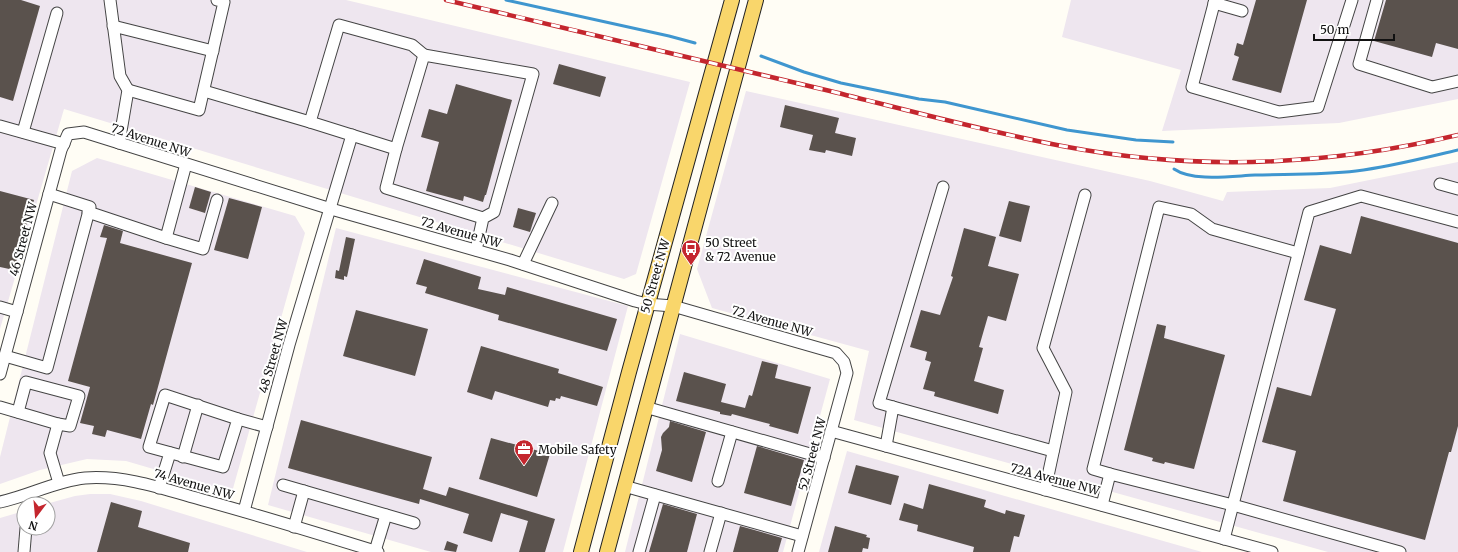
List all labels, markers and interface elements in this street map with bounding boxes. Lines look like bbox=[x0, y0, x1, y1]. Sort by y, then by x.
scale bar bbox=[1314, 16, 1394, 42]
text: 50 m bbox=[1320, 22, 1349, 37]
street label: 72 Avenue NW bbox=[109, 120, 194, 160]
street label: 46 Street NW bbox=[6, 199, 40, 278]
street label: 72 Avenue NW bbox=[419, 213, 504, 251]
place label: 50 Street & 72 Avenue bbox=[705, 235, 776, 264]
street label: 50 Street NW bbox=[637, 236, 673, 315]
bus stop icon: 50 Street & 72 Avenue bbox=[680, 238, 702, 266]
street label: 72 Avenue NW bbox=[730, 302, 815, 340]
street label: 48 Street NW bbox=[255, 316, 291, 395]
street label: 52 Street NW bbox=[795, 415, 829, 492]
office icon: Mobile Safety bbox=[513, 438, 535, 466]
place label: Mobile Safety bbox=[538, 442, 617, 457]
street label: 72A Avenue NW bbox=[1009, 460, 1102, 498]
street label: 74 Avenue NW bbox=[152, 465, 237, 503]
north arrow bbox=[16, 496, 56, 536]
text: N bbox=[27, 518, 39, 534]

